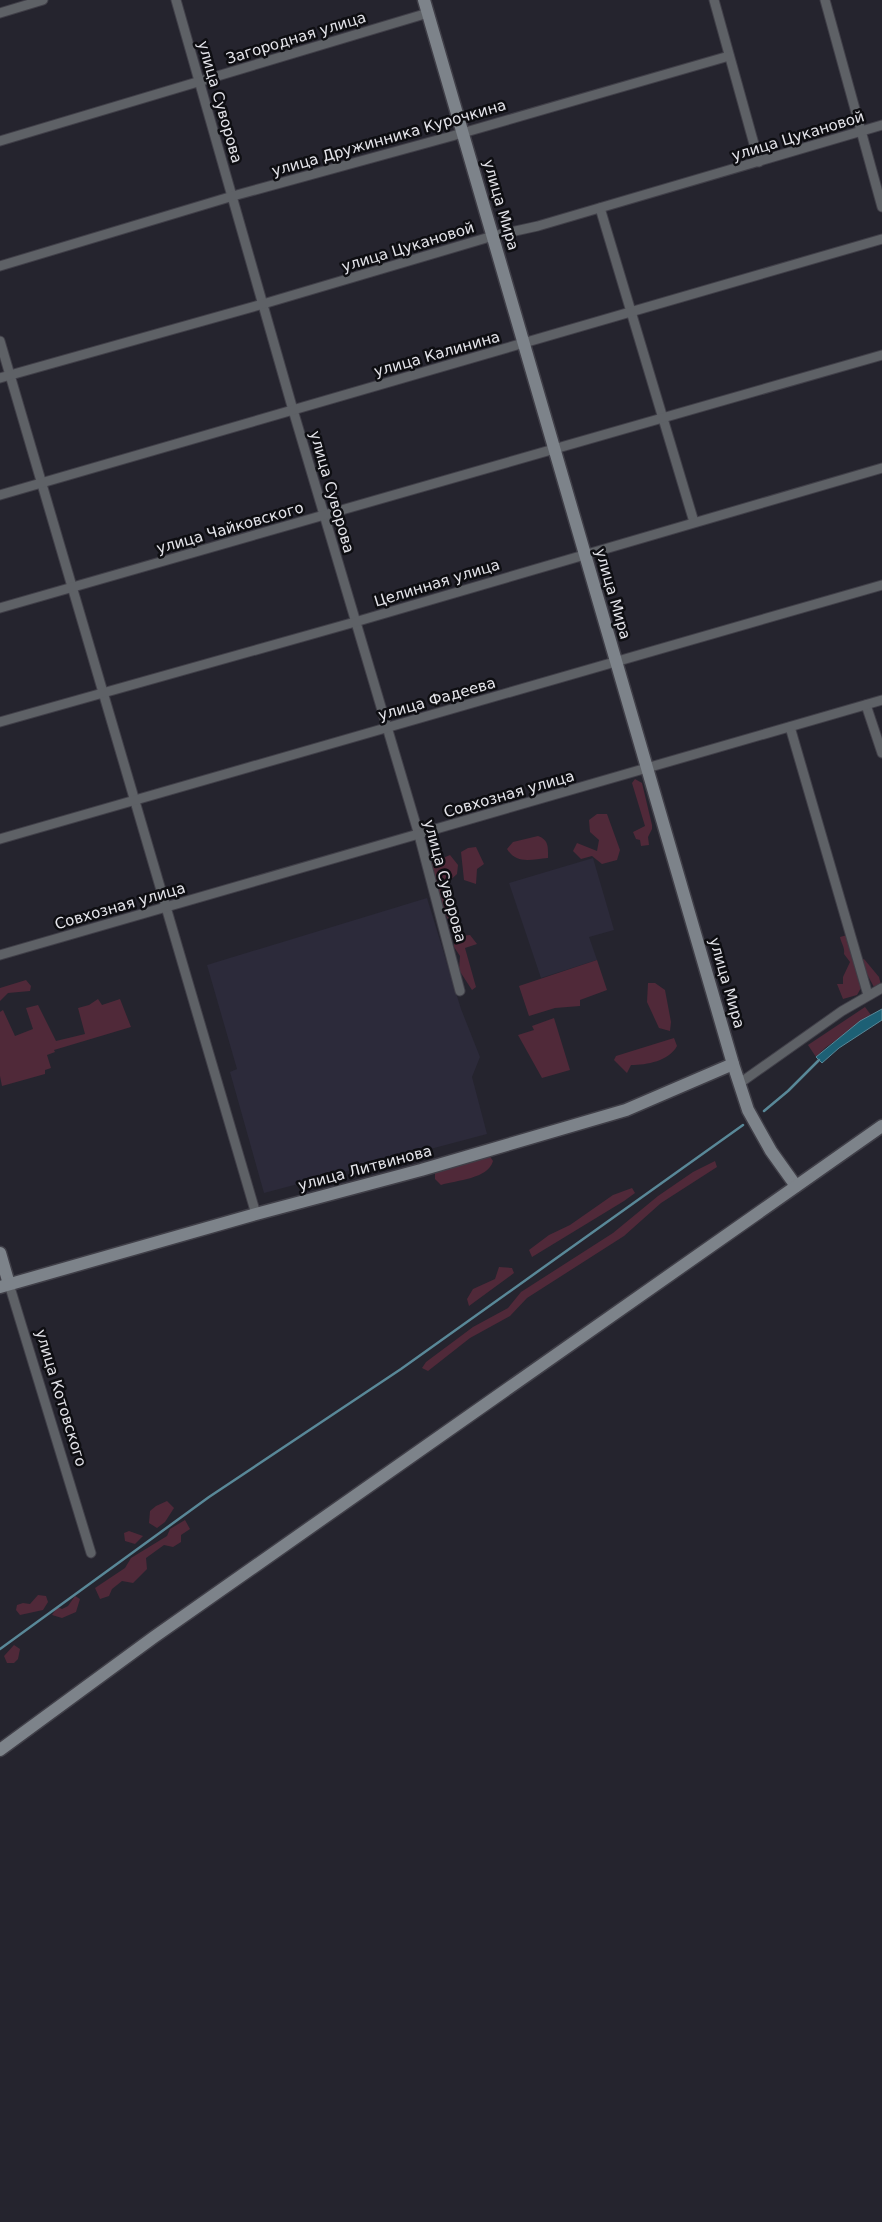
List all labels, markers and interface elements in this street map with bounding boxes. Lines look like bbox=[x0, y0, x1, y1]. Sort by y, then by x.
street label: Загородная улица bbox=[224, 8, 368, 68]
street label: улица Суворова bbox=[194, 39, 246, 165]
street label: улица Дружинника Курочкина bbox=[270, 96, 508, 180]
street label: улица Цукановой bbox=[729, 107, 867, 165]
street label: улица Мира bbox=[479, 157, 523, 253]
street label: улица Цукановой bbox=[339, 218, 477, 276]
street label: улица Калинина bbox=[372, 327, 502, 381]
street label: улица Суворова bbox=[306, 429, 358, 555]
street label: улица Чайковского bbox=[154, 498, 306, 558]
street label: улица Мира bbox=[591, 546, 635, 642]
street label: Целинная улица bbox=[372, 555, 502, 611]
street label: улица Фадеева bbox=[376, 674, 498, 724]
street label: Совхозная улица bbox=[442, 767, 576, 821]
street label: улица Суворова bbox=[420, 818, 470, 944]
street label: Совхозная улица bbox=[53, 879, 187, 933]
street label: улица Мира bbox=[705, 935, 749, 1031]
street label: улица Литвинова bbox=[296, 1141, 434, 1195]
street label: улица Котовского bbox=[32, 1327, 90, 1469]

